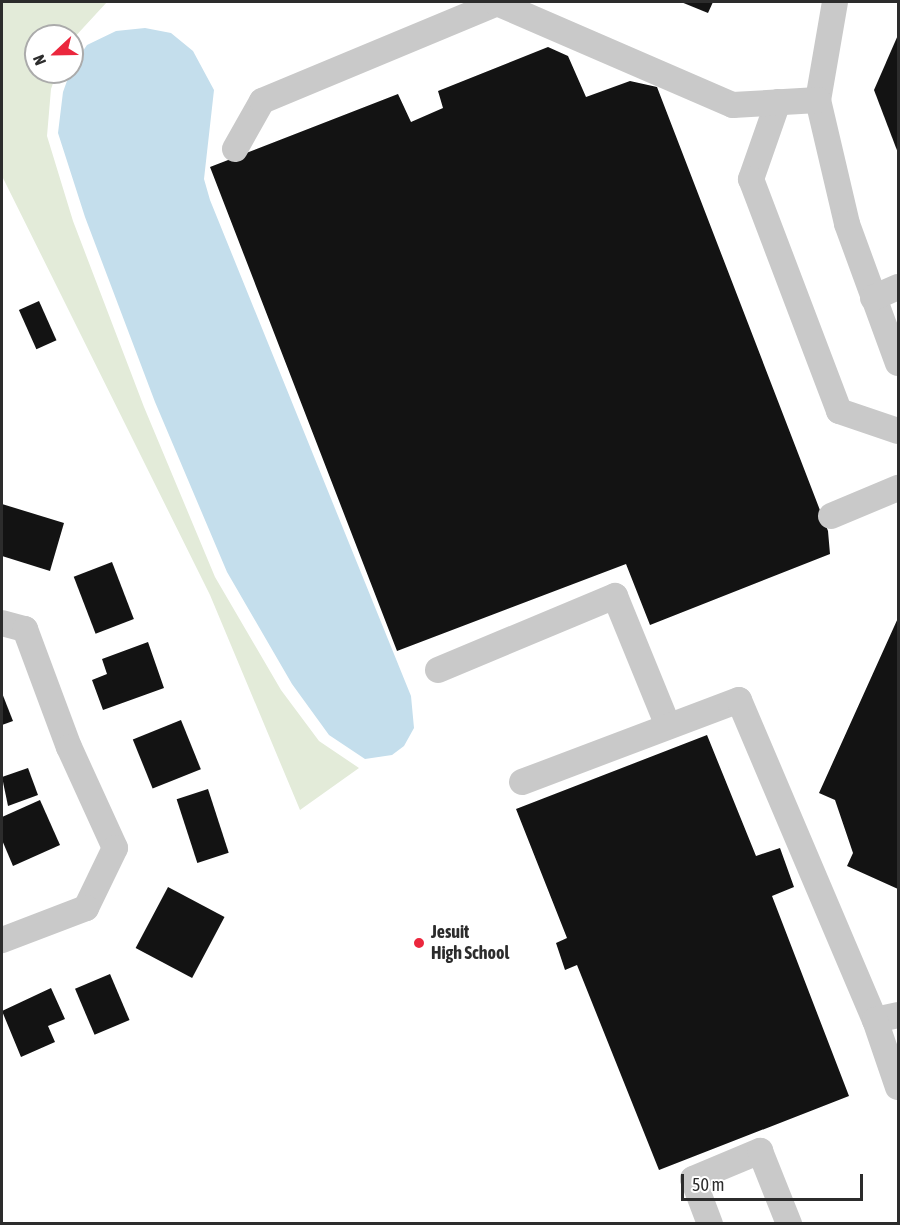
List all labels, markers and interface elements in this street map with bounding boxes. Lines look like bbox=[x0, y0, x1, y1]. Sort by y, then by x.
north arrow bbox=[24, 24, 84, 84]
text: N bbox=[29, 52, 49, 68]
place label: Jesuit High School bbox=[431, 922, 509, 964]
marker: Jesuit High School bbox=[412, 936, 426, 950]
scale bar bbox=[684, 1162, 866, 1200]
text: 50 m bbox=[692, 1174, 724, 1195]

